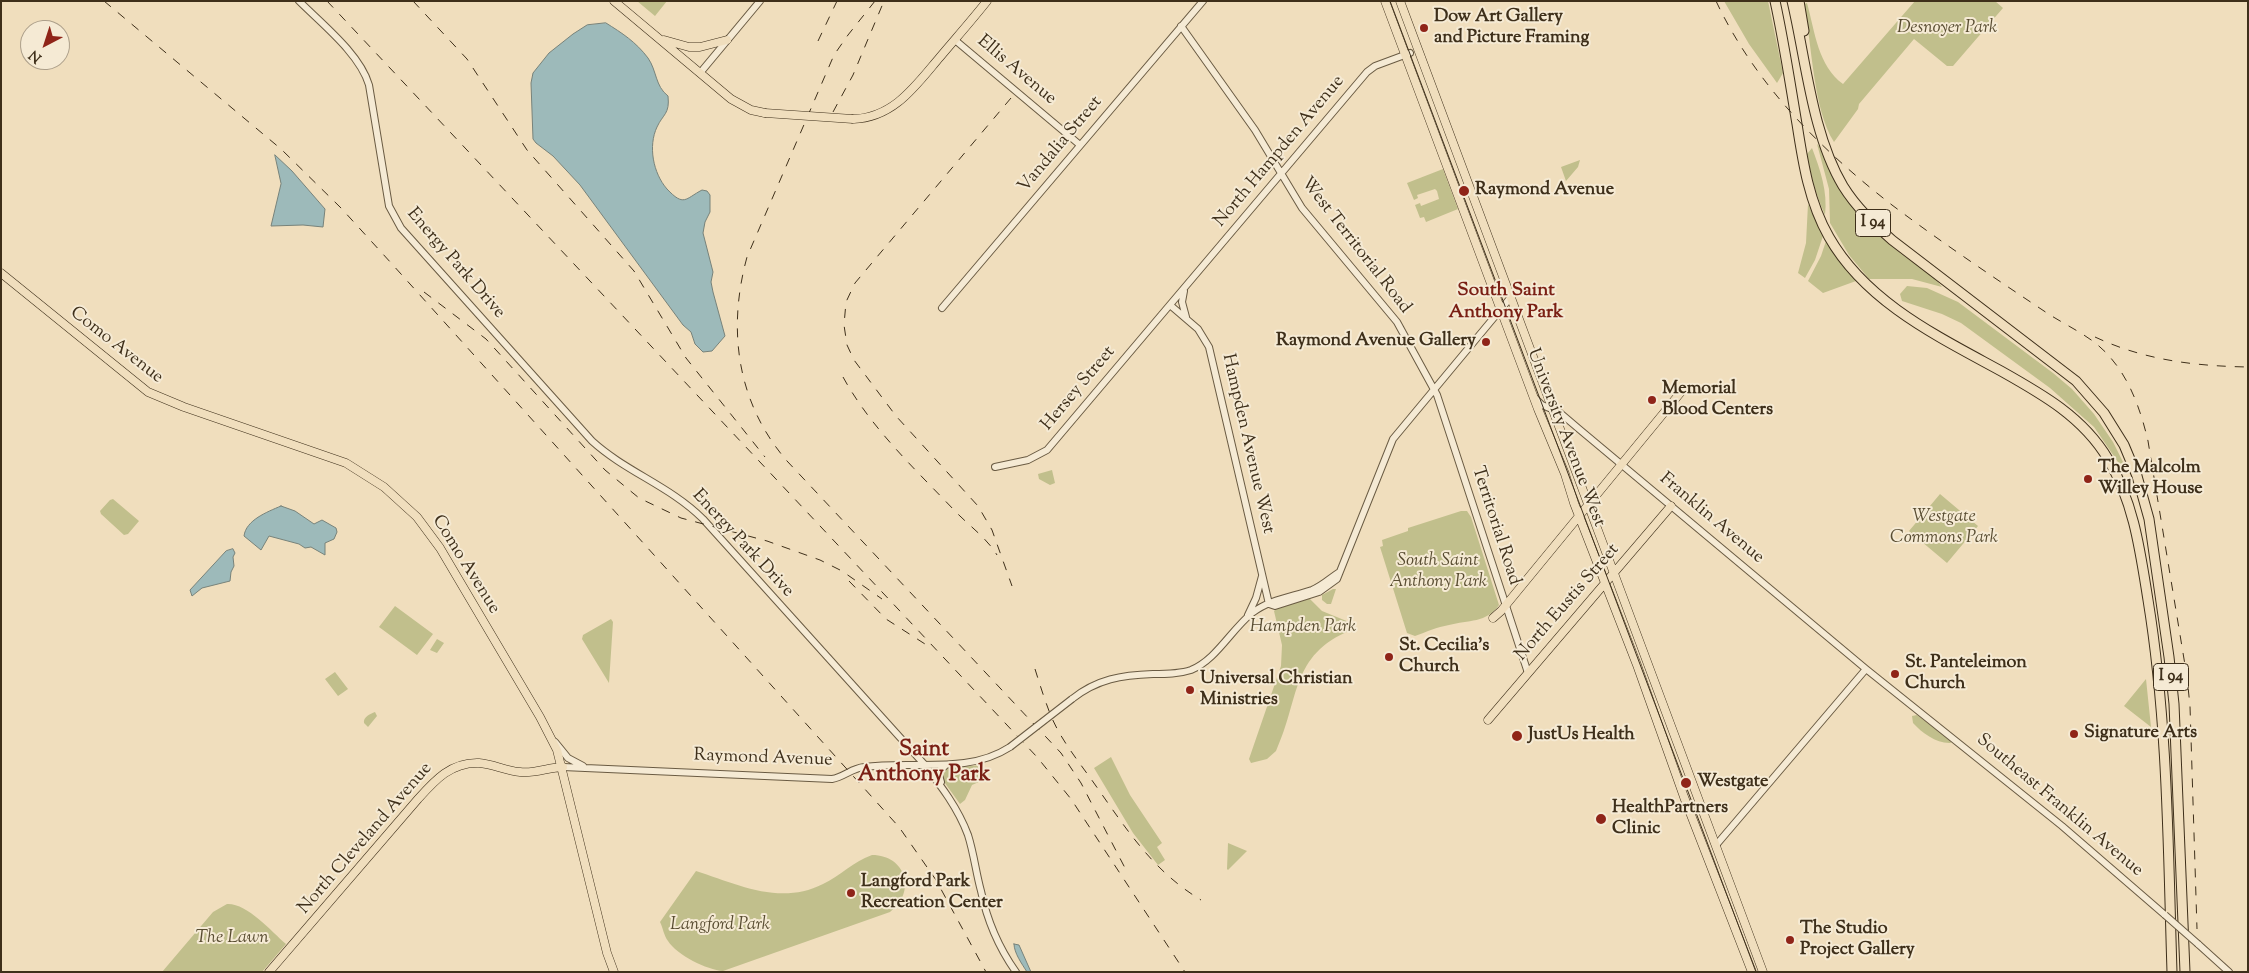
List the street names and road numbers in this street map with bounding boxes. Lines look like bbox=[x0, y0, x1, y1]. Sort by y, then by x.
street label: Ellis Avenue bbox=[972, 32, 1060, 110]
street label: North Hampden Avenue bbox=[1210, 72, 1350, 232]
street label: Vandalia Street bbox=[1014, 92, 1108, 198]
street label: West Territorial Road bbox=[1295, 173, 1415, 319]
street label: Energy Park Drive bbox=[401, 204, 509, 324]
road number: I 94 bbox=[1856, 210, 1890, 237]
street label: Como Avenue bbox=[65, 303, 167, 389]
street label: Hersey Street bbox=[1037, 342, 1121, 436]
street label: University Avenue West bbox=[1521, 346, 1609, 530]
street label: Hampden Avenue West bbox=[1216, 352, 1278, 536]
street label: Territorial Road bbox=[1466, 464, 1524, 588]
street label: Franklin Avenue bbox=[1654, 469, 1768, 569]
street label: Energy Park Drive bbox=[686, 486, 798, 602]
street label: Como Avenue bbox=[426, 512, 504, 618]
street label: North Eustis Street bbox=[1511, 540, 1625, 666]
road number: I 94 bbox=[2154, 664, 2188, 690]
street label: Southeast Franklin Avenue bbox=[1971, 730, 2147, 882]
street label: Raymond Avenue bbox=[693, 746, 833, 772]
street label: North Cleveland Avenue bbox=[294, 759, 438, 919]

